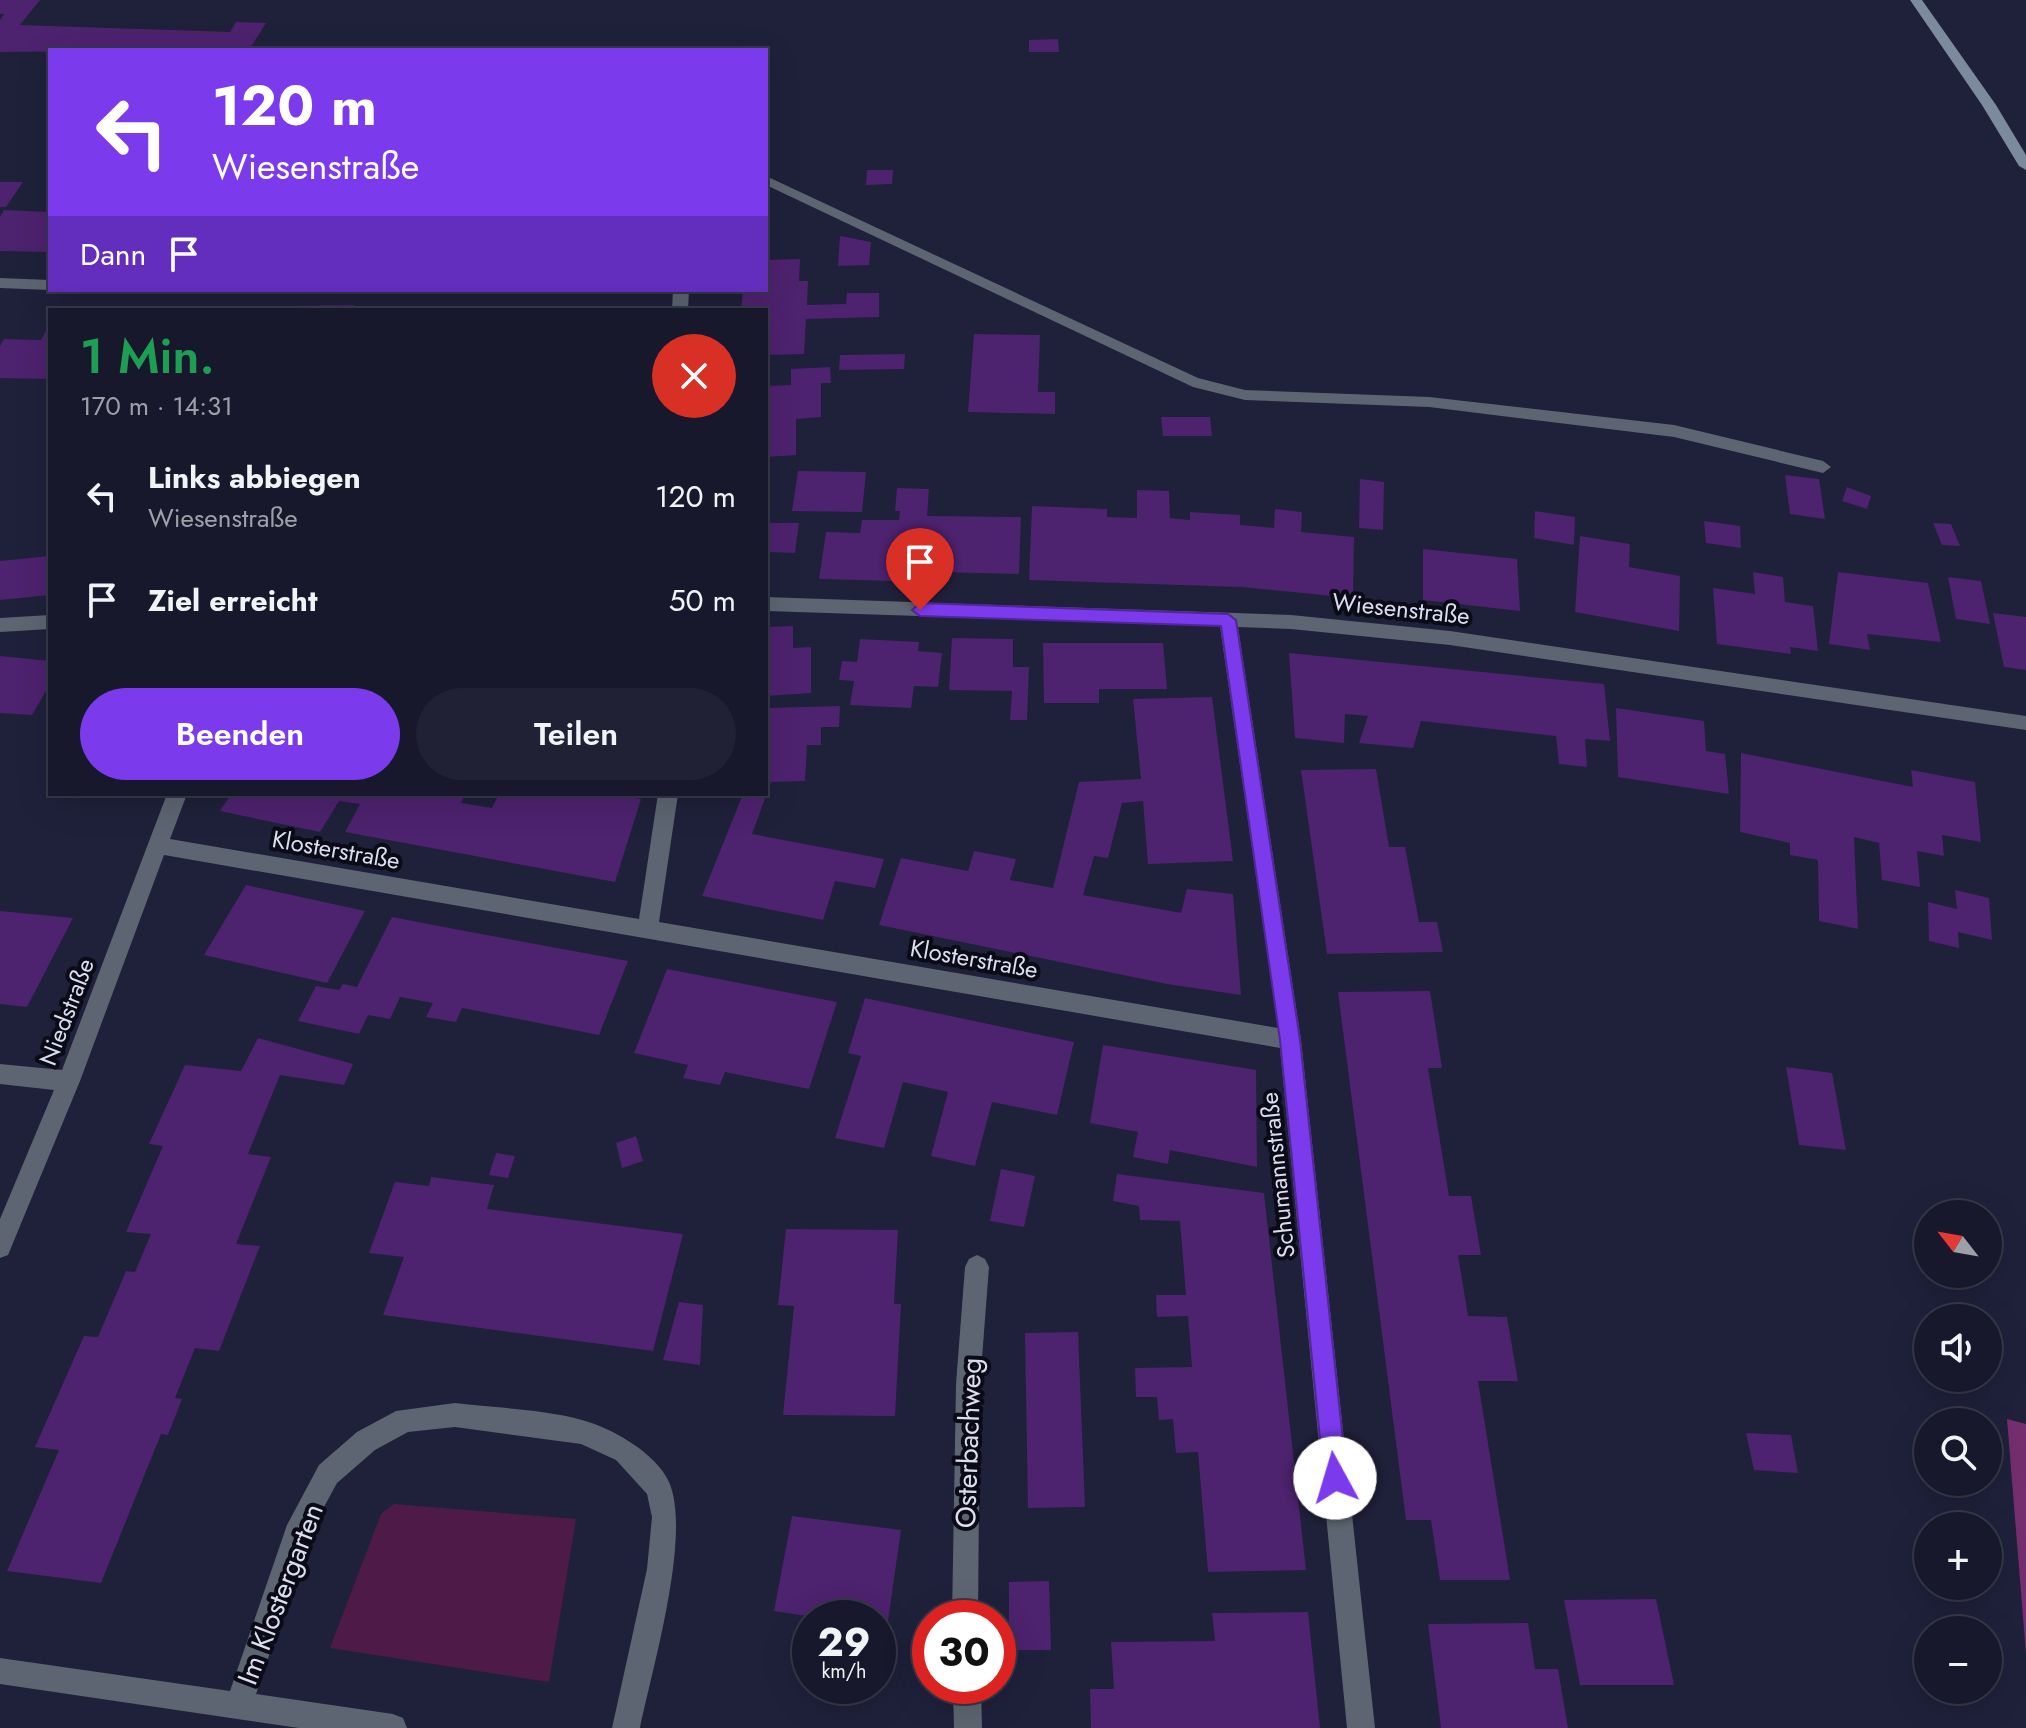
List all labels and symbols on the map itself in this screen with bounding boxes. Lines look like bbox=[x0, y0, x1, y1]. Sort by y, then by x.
pin bbox=[886, 528, 954, 610]
street label: Wiesenstraße bbox=[1331, 584, 1472, 633]
street label: Klosterstraße bbox=[269, 821, 403, 878]
street label: Klosterstraße bbox=[907, 930, 1041, 987]
street label: Niedstraße bbox=[30, 953, 103, 1070]
street label: Schumannstraße bbox=[1251, 1090, 1304, 1260]
north arrow bbox=[1914, 1200, 2002, 1288]
street label: Osterbachweg bbox=[945, 1357, 992, 1529]
position arrow bbox=[1293, 1436, 1377, 1520]
street label: Im Klostergarten bbox=[227, 1498, 334, 1691]
speed limit sign: 30 bbox=[912, 1600, 1016, 1704]

